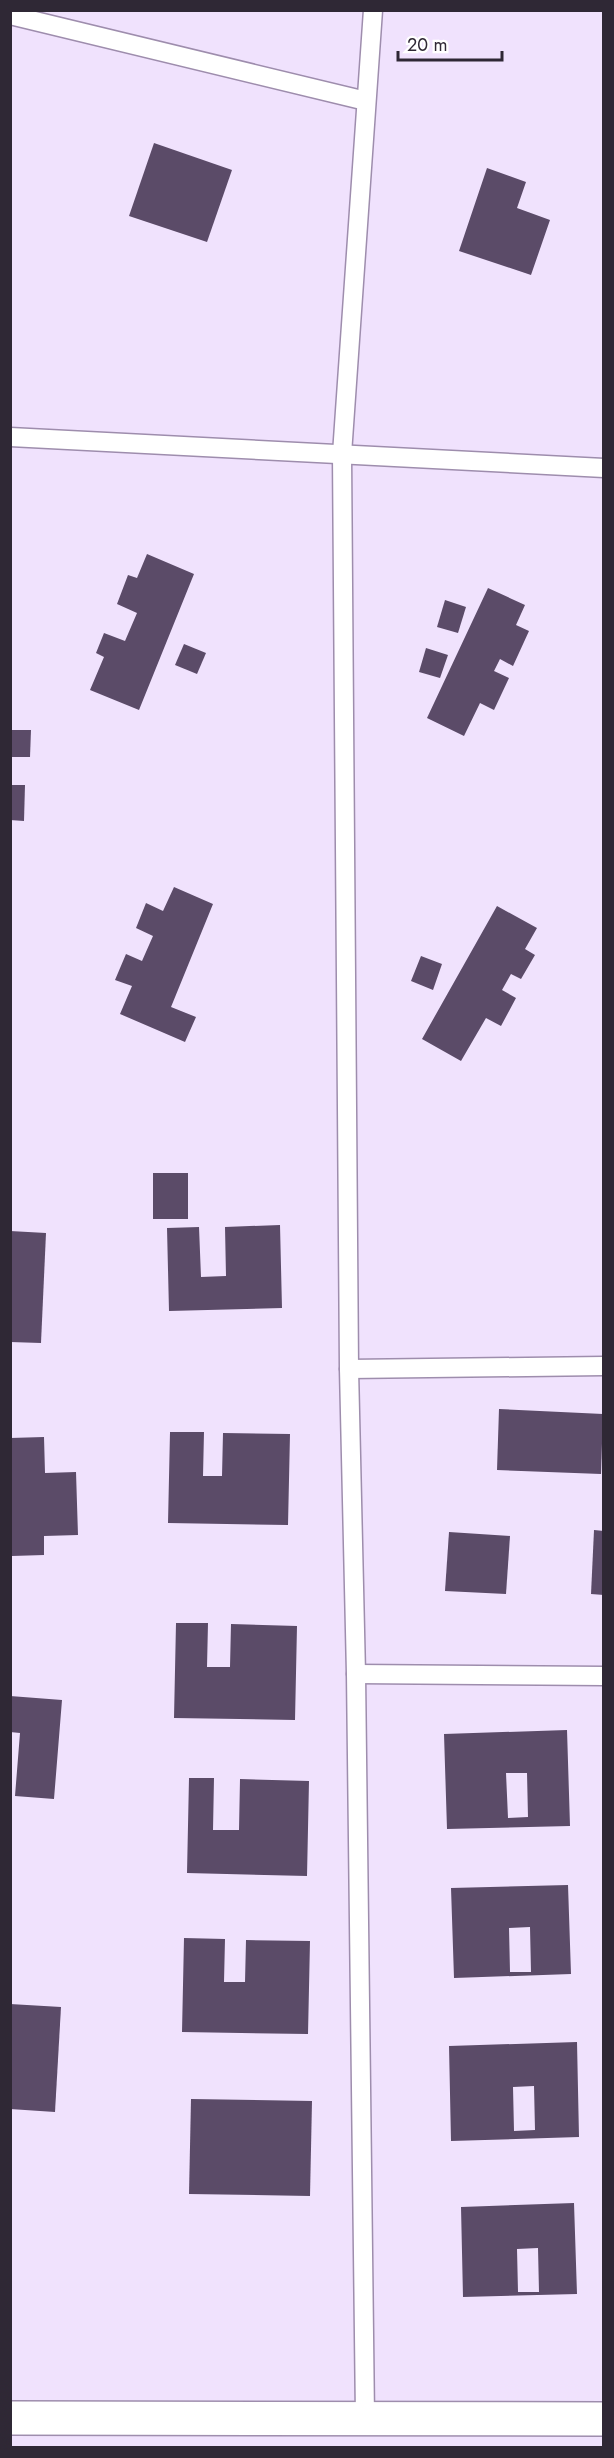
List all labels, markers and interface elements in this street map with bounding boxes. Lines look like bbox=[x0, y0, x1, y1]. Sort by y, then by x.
scale bar bbox=[398, 24, 502, 62]
text: 20 m bbox=[407, 32, 447, 58]

